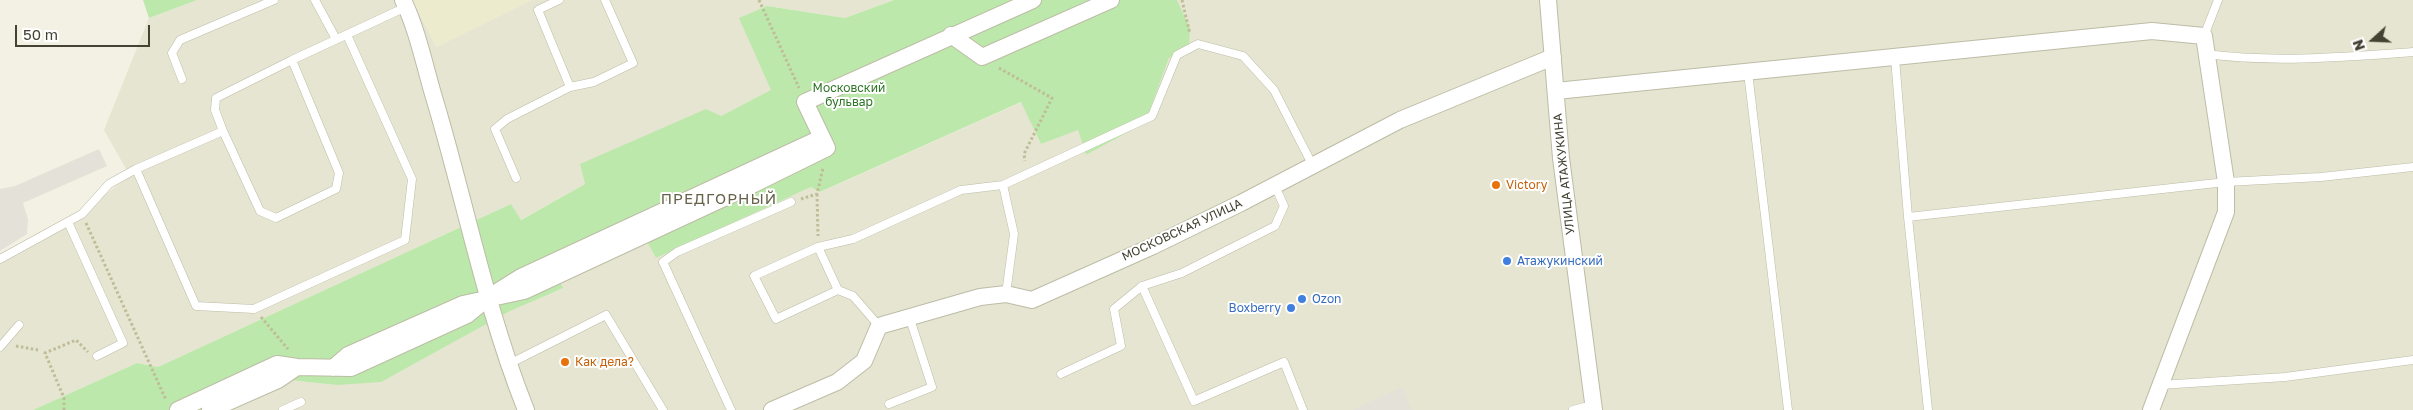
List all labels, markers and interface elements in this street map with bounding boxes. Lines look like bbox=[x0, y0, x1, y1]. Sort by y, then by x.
scale bar bbox=[18, 15, 152, 47]
north arrow bbox=[2348, 15, 2398, 65]
text: 50 m bbox=[23, 25, 58, 43]
text: N bbox=[2349, 37, 2368, 53]
park label: Московский бульвар bbox=[813, 81, 885, 109]
street label: УЛИЦА АТАЖУКИНА bbox=[1550, 113, 1578, 235]
place label: Victory bbox=[1506, 178, 1548, 192]
marker: Victory bbox=[1490, 179, 1502, 191]
district label: ПРЕДГОРНЫЙ bbox=[660, 190, 778, 208]
street label: МОСКОВСКАЯ УЛИЦА bbox=[1120, 196, 1244, 264]
place label: Атажукинский bbox=[1517, 254, 1603, 268]
marker: Атажукинский bbox=[1501, 255, 1513, 267]
place label: Ozon bbox=[1312, 292, 1341, 306]
marker: Ozon bbox=[1296, 293, 1308, 305]
place label: Boxberry bbox=[1229, 301, 1281, 315]
marker: Boxberry bbox=[1285, 302, 1297, 314]
place label: Как дела? bbox=[575, 355, 634, 369]
marker: Как дела? bbox=[559, 356, 571, 368]

